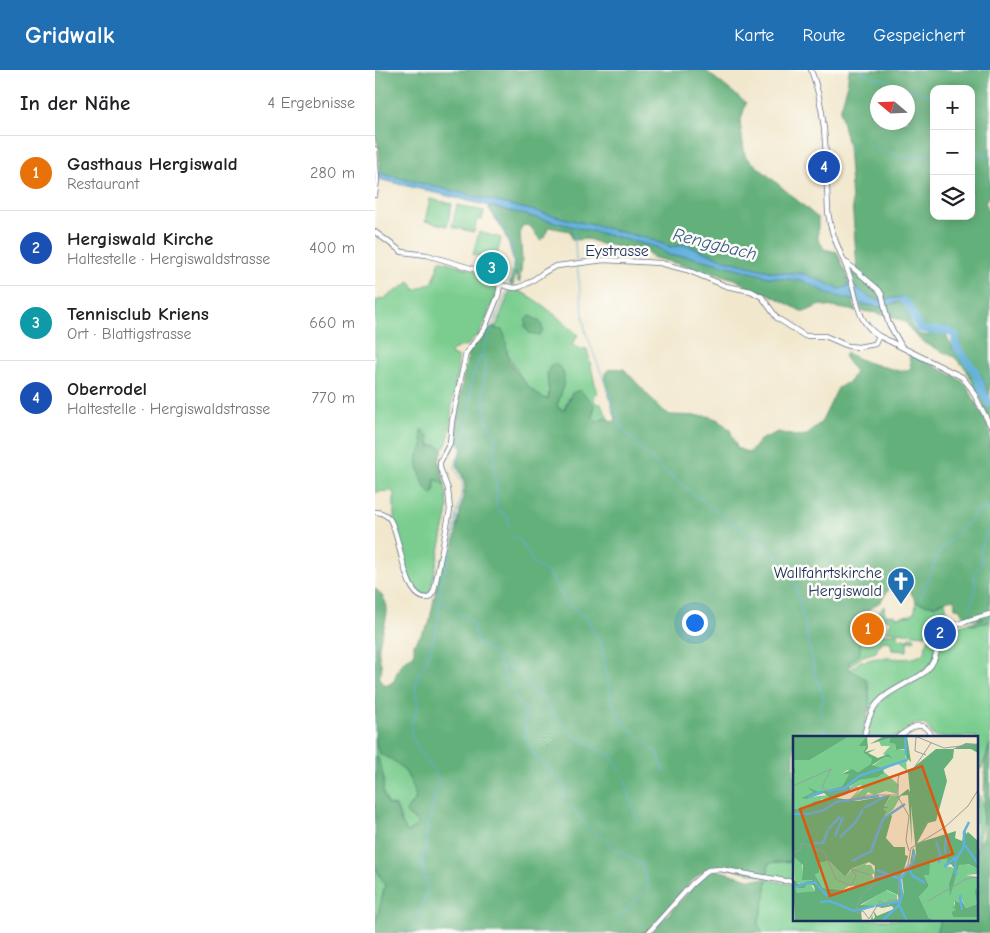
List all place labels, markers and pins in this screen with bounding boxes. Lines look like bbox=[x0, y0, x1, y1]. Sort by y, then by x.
pin: 4 bbox=[808, 148, 840, 186]
pin: 3 bbox=[476, 249, 508, 287]
place label: Wallfahrtskirche Hergiswald bbox=[774, 564, 882, 600]
church icon: Wallfahrtskirche Hergiswald bbox=[886, 566, 916, 605]
pin: 1 bbox=[852, 610, 884, 648]
pin: 2 bbox=[924, 614, 956, 652]

